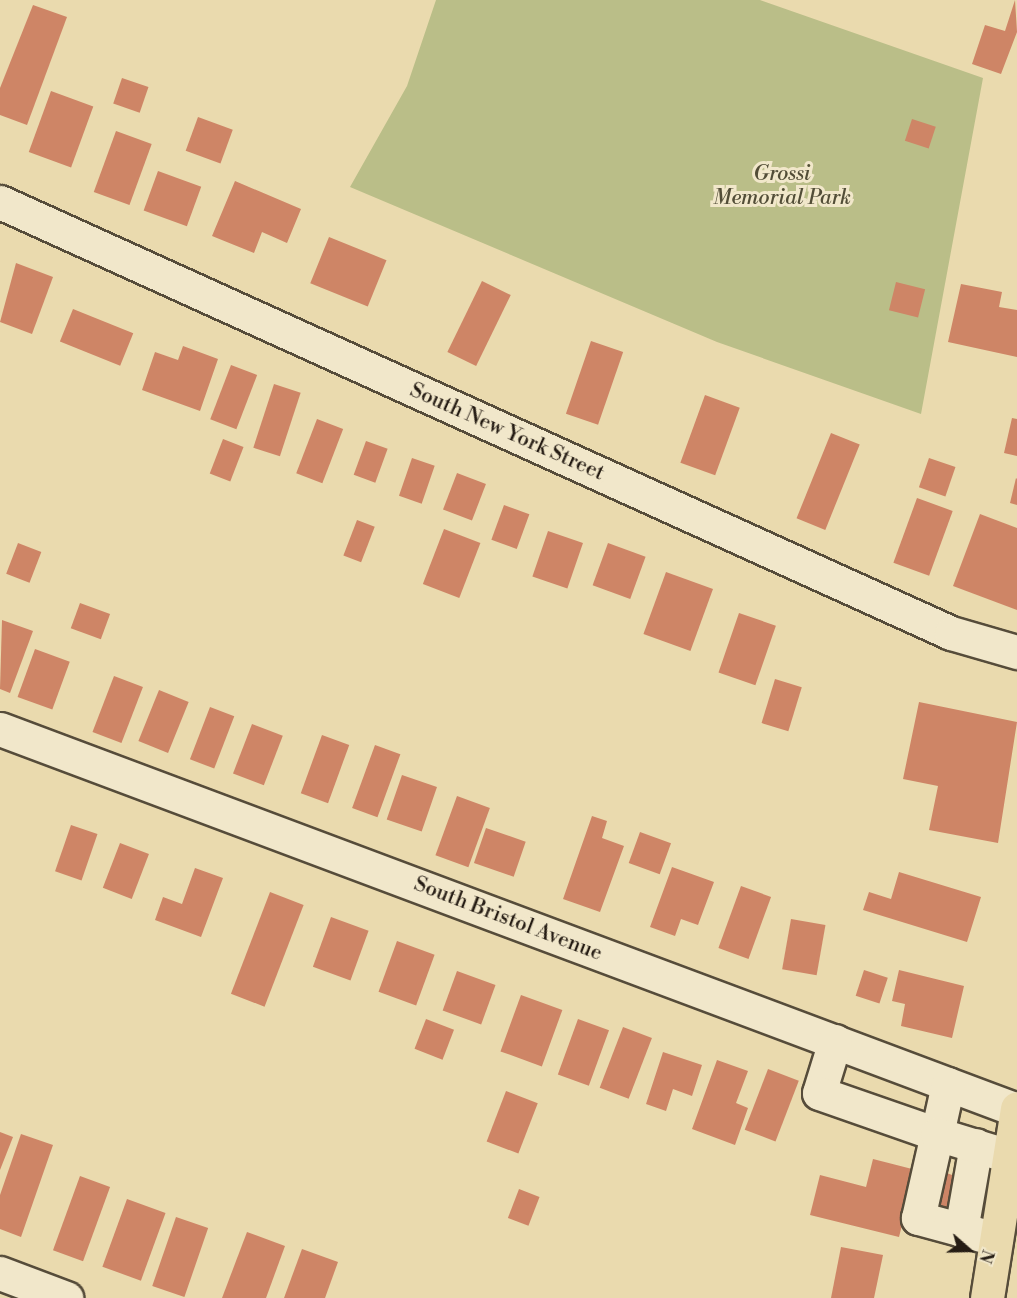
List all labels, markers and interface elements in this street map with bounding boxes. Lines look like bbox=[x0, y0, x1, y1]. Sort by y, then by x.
park label: Grossi Memorial Park bbox=[713, 161, 851, 211]
street label: South New York Street bbox=[406, 378, 608, 486]
street label: South Bristol Avenue bbox=[410, 871, 606, 967]
north arrow bbox=[939, 1220, 999, 1280]
text: N bbox=[974, 1247, 997, 1266]

